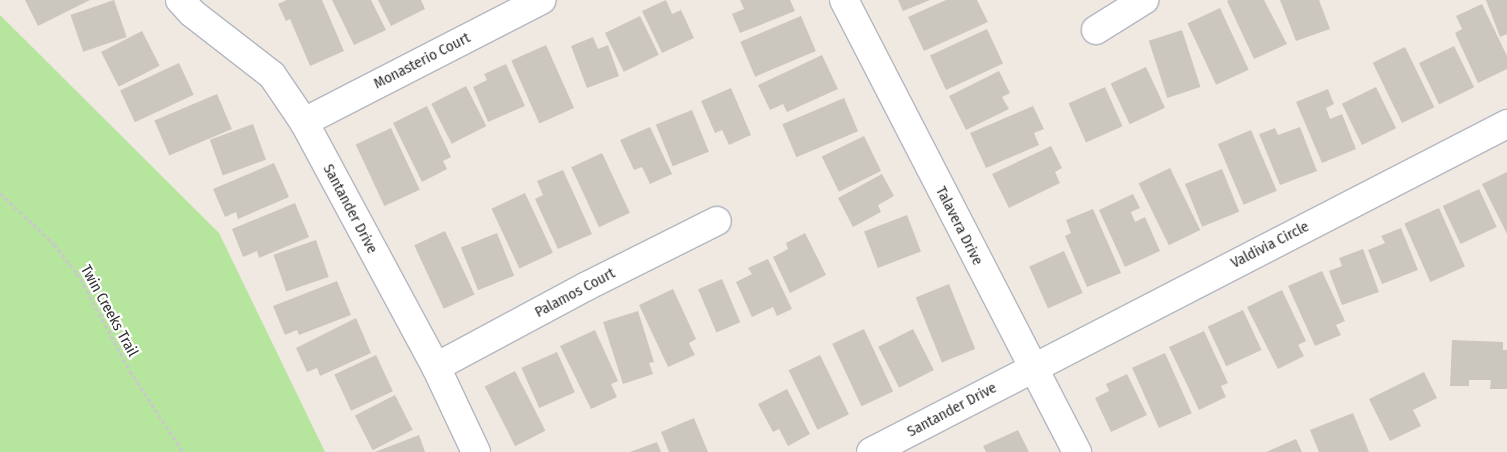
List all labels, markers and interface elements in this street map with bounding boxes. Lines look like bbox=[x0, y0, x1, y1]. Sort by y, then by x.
street label: Monasterio Court bbox=[371, 29, 473, 93]
street label: Santander Drive bbox=[319, 161, 381, 257]
street label: Talavera Drive bbox=[931, 184, 987, 268]
street label: Valdivia Circle bbox=[1228, 218, 1312, 272]
street label: Twin Creeks Trail bbox=[76, 262, 142, 360]
street label: Palamos Court bbox=[532, 264, 618, 322]
street label: Santander Drive bbox=[904, 379, 1000, 441]

